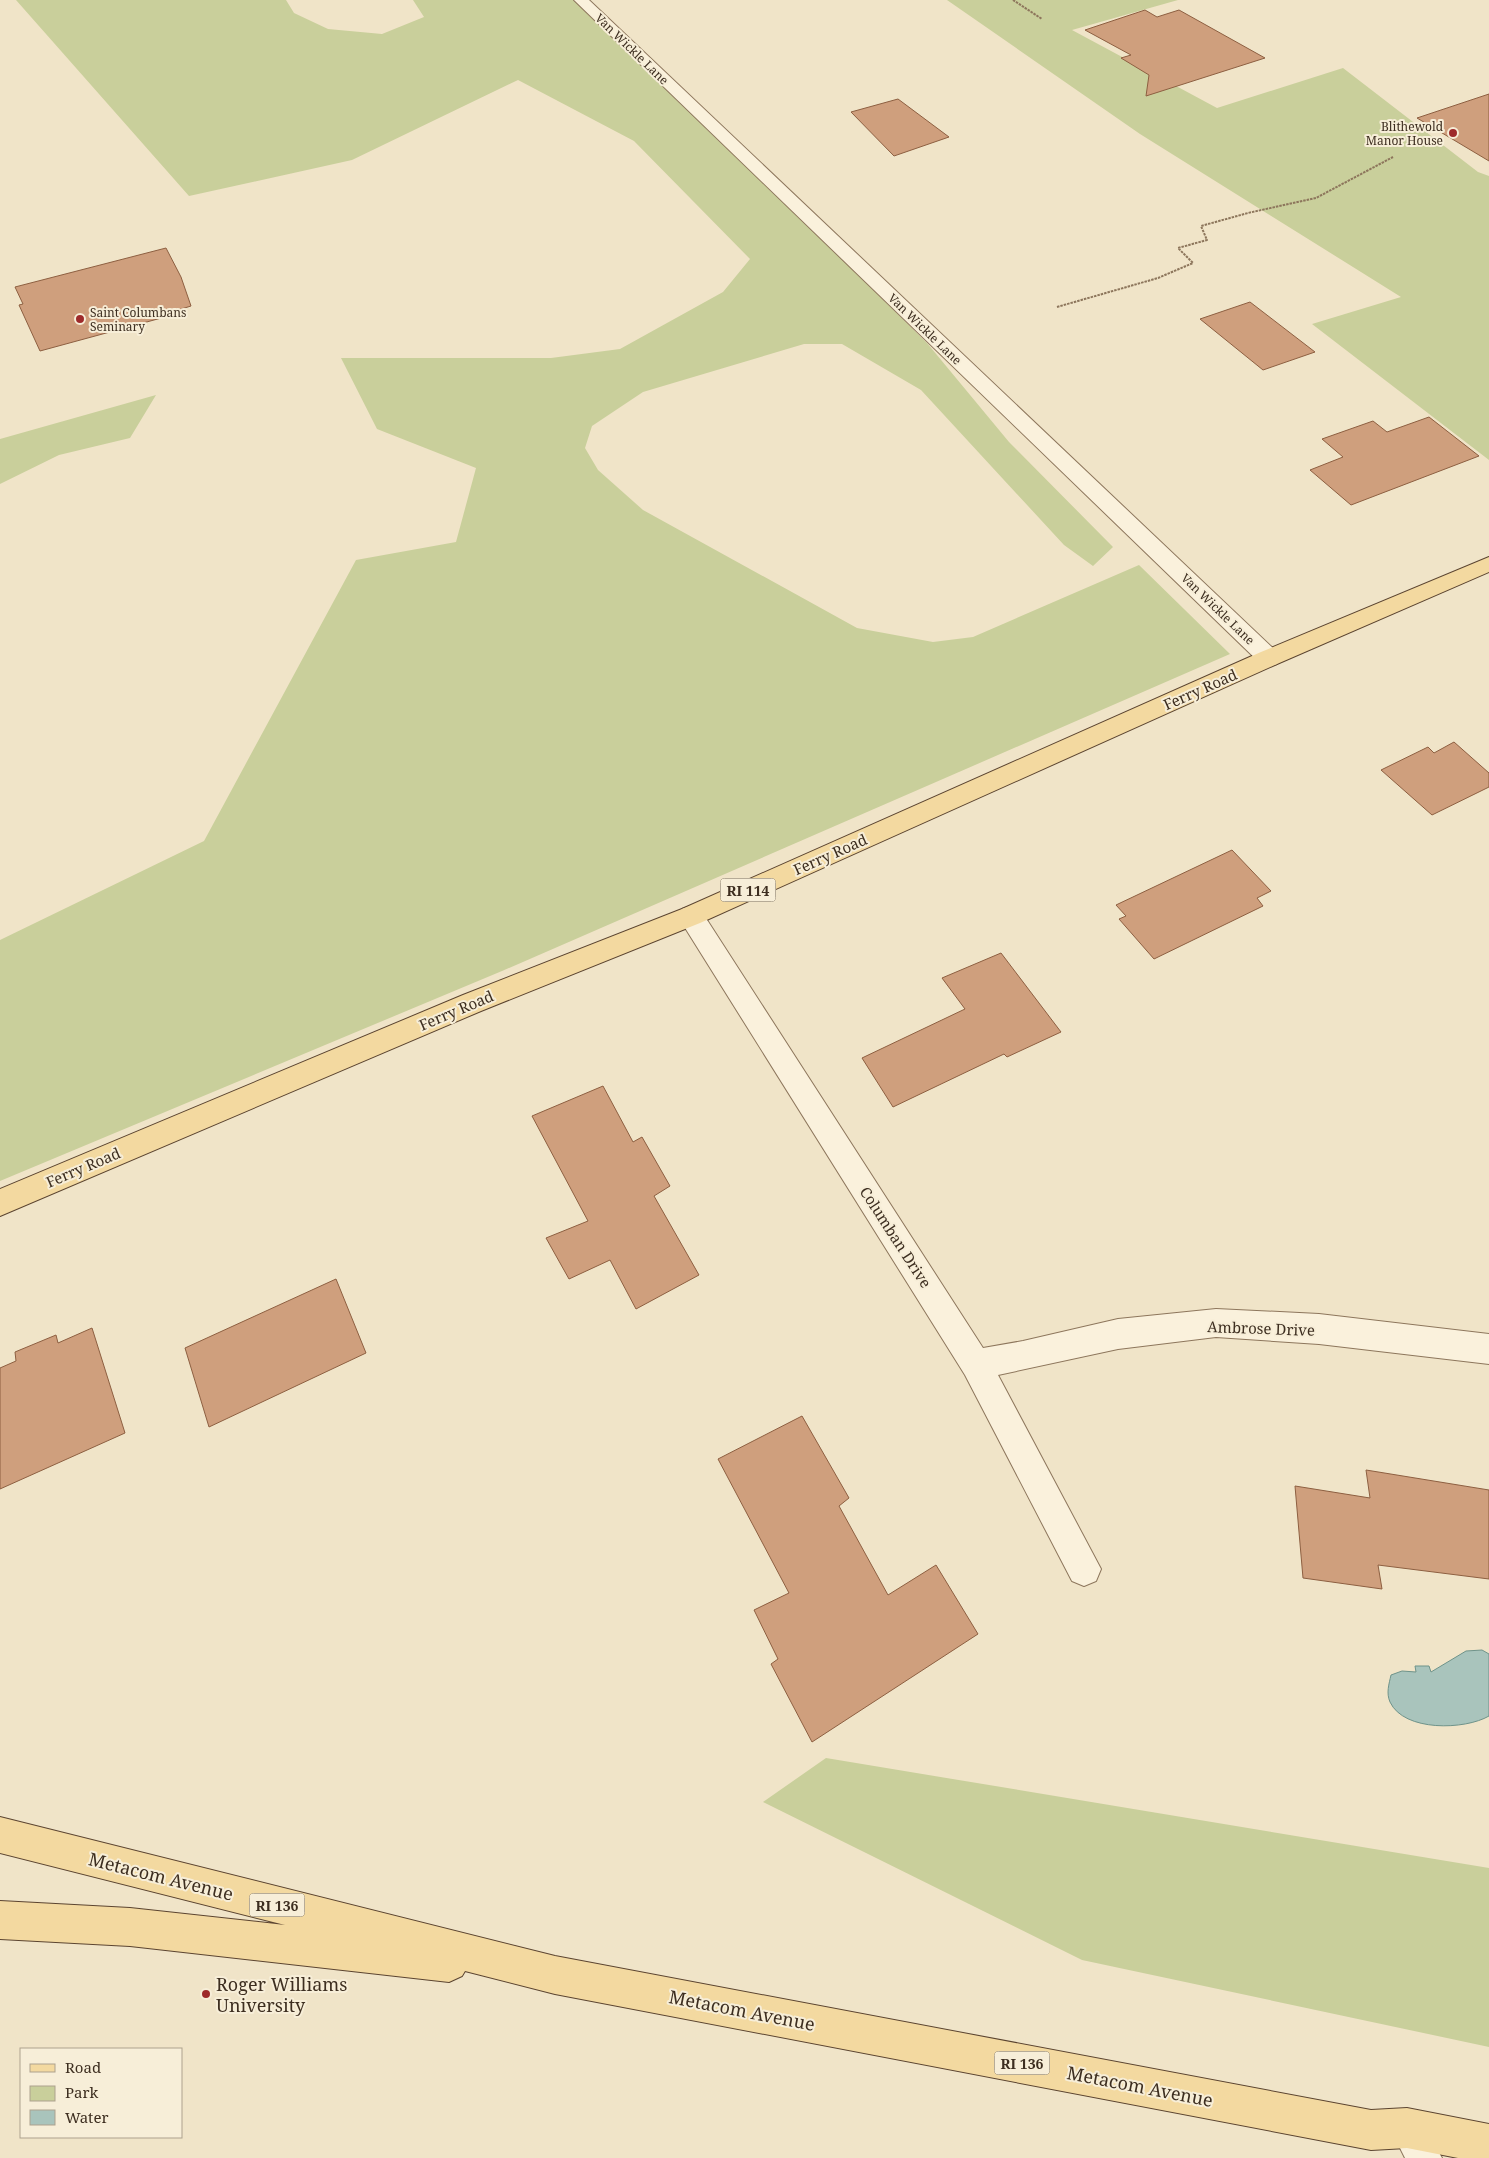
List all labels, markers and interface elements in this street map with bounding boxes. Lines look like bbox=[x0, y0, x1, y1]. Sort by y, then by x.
street label: Van Wickle Lane bbox=[592, 10, 672, 88]
place label: Blithewold Manor House bbox=[1366, 118, 1444, 149]
marker: Blithewold Manor House bbox=[1447, 127, 1459, 139]
street label: Van Wickle Lane bbox=[885, 290, 965, 368]
place label: Saint Columbans Seminary bbox=[90, 304, 186, 335]
marker: Saint Columbans Seminary bbox=[74, 313, 86, 325]
street label: Van Wickle Lane bbox=[1178, 570, 1258, 648]
street label: Ferry Road bbox=[1160, 664, 1240, 714]
street label: Ferry Road bbox=[790, 829, 870, 879]
road number: RI 114 bbox=[720, 878, 776, 902]
street label: Ferry Road bbox=[416, 985, 496, 1035]
street label: Ferry Road bbox=[43, 1142, 123, 1192]
street label: Columban Drive bbox=[856, 1183, 936, 1291]
street label: Ambrose Drive bbox=[1207, 1316, 1315, 1340]
street label: Metacom Avenue bbox=[86, 1846, 236, 1906]
road number: RI 136 bbox=[250, 1894, 304, 1916]
place label: Roger Williams University bbox=[216, 1972, 347, 2017]
street label: Metacom Avenue bbox=[667, 1984, 817, 2036]
marker: Roger Williams University bbox=[200, 1988, 212, 2000]
legend bbox=[20, 2048, 182, 2138]
road number: RI 136 bbox=[994, 2052, 1050, 2074]
text: Road bbox=[65, 2057, 101, 2077]
street label: Metacom Avenue bbox=[1065, 2060, 1215, 2112]
text: Park bbox=[65, 2082, 99, 2102]
text: Water bbox=[65, 2107, 108, 2127]

